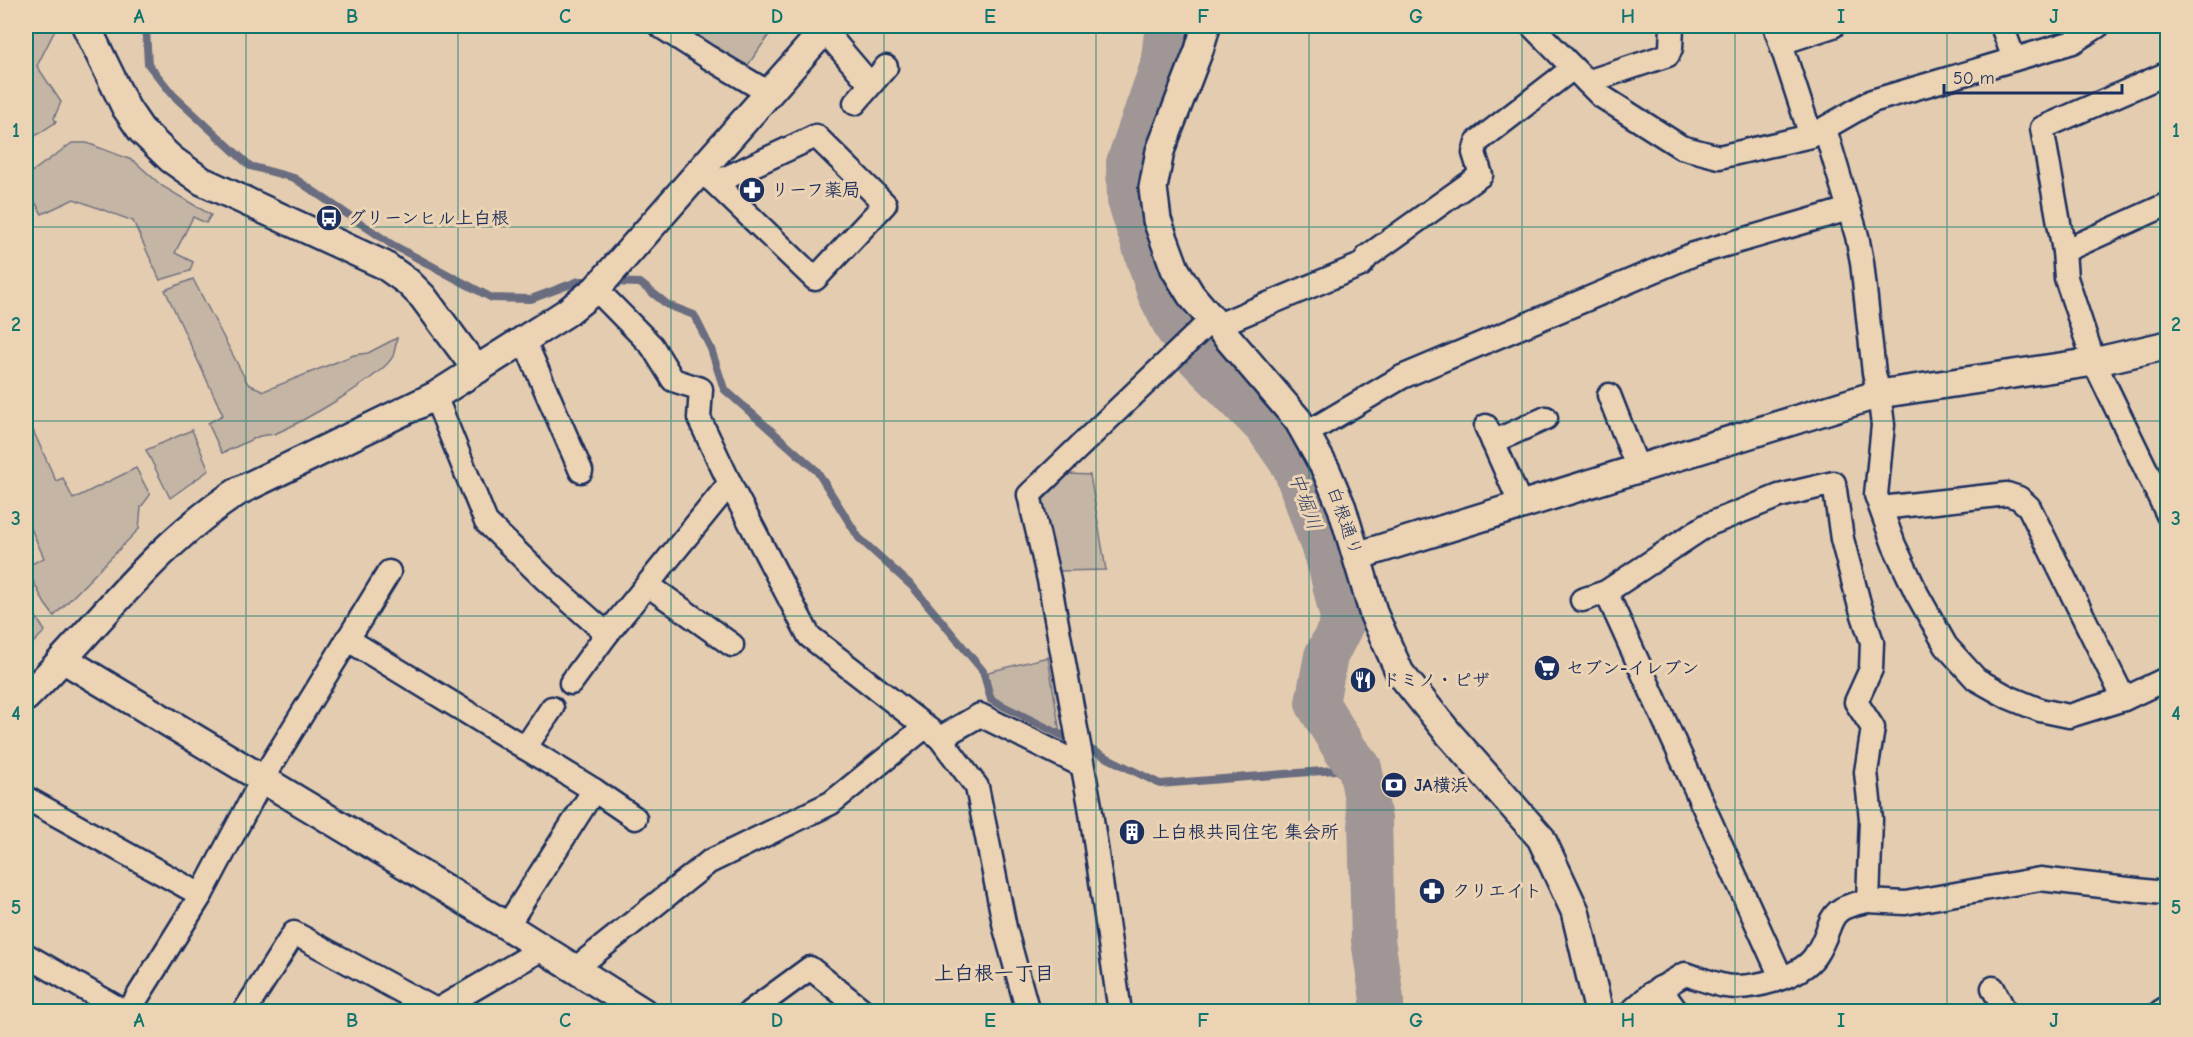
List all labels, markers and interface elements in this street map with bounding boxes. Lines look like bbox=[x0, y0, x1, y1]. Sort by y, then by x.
text: A bbox=[133, 5, 145, 28]
text: B bbox=[346, 5, 358, 28]
text: C bbox=[559, 5, 571, 28]
text: D bbox=[771, 5, 783, 28]
text: E bbox=[984, 5, 996, 28]
text: F bbox=[1197, 5, 1209, 28]
text: G bbox=[1409, 5, 1423, 28]
text: H bbox=[1621, 5, 1635, 28]
text: I bbox=[1837, 5, 1845, 28]
text: J bbox=[2049, 5, 2059, 28]
scale bar bbox=[1944, 57, 2122, 95]
text: 50 m bbox=[1953, 68, 1995, 89]
text: 1 bbox=[12, 119, 20, 142]
text: 1 bbox=[2172, 119, 2180, 142]
pharmacy icon: リーフ薬局 bbox=[737, 175, 767, 205]
place label: リーフ薬局 bbox=[771, 180, 860, 201]
bus stop icon: グリーンヒル上白根 bbox=[314, 203, 344, 233]
place label: グリーンヒル上白根 bbox=[348, 208, 509, 229]
text: 2 bbox=[11, 313, 21, 336]
text: 2 bbox=[2171, 313, 2181, 336]
water label: 中堀川 bbox=[1284, 469, 1327, 533]
street label: 白根通り bbox=[1323, 484, 1366, 559]
text: 3 bbox=[11, 507, 21, 530]
text: 3 bbox=[2171, 507, 2181, 530]
supermarket icon: セブン-イレブン bbox=[1532, 653, 1562, 683]
place label: セブン-イレブン bbox=[1566, 658, 1699, 679]
restaurant icon: ドミノ・ピザ bbox=[1348, 665, 1378, 695]
place label: ドミノ・ピザ bbox=[1382, 670, 1490, 691]
text: 4 bbox=[11, 702, 21, 725]
text: 4 bbox=[2171, 702, 2181, 725]
bank icon: JA横浜 bbox=[1379, 770, 1409, 800]
place label: JA横浜 bbox=[1414, 775, 1468, 796]
building icon: 上白根共同住宅 集会所 bbox=[1117, 817, 1147, 847]
place label: 上白根共同住宅 集会所 bbox=[1152, 822, 1338, 843]
pharmacy icon: クリエイト bbox=[1417, 876, 1447, 906]
place label: クリエイト bbox=[1452, 881, 1542, 902]
text: 5 bbox=[11, 896, 21, 919]
text: 5 bbox=[2171, 896, 2181, 919]
district label: 上白根一丁目 bbox=[934, 962, 1054, 985]
text: A bbox=[133, 1009, 145, 1032]
text: B bbox=[346, 1009, 358, 1032]
text: C bbox=[559, 1009, 571, 1032]
text: D bbox=[771, 1009, 783, 1032]
text: E bbox=[984, 1009, 996, 1032]
text: F bbox=[1197, 1009, 1209, 1032]
text: G bbox=[1409, 1009, 1423, 1032]
text: H bbox=[1621, 1009, 1635, 1032]
text: I bbox=[1837, 1009, 1845, 1032]
text: J bbox=[2049, 1009, 2059, 1032]

